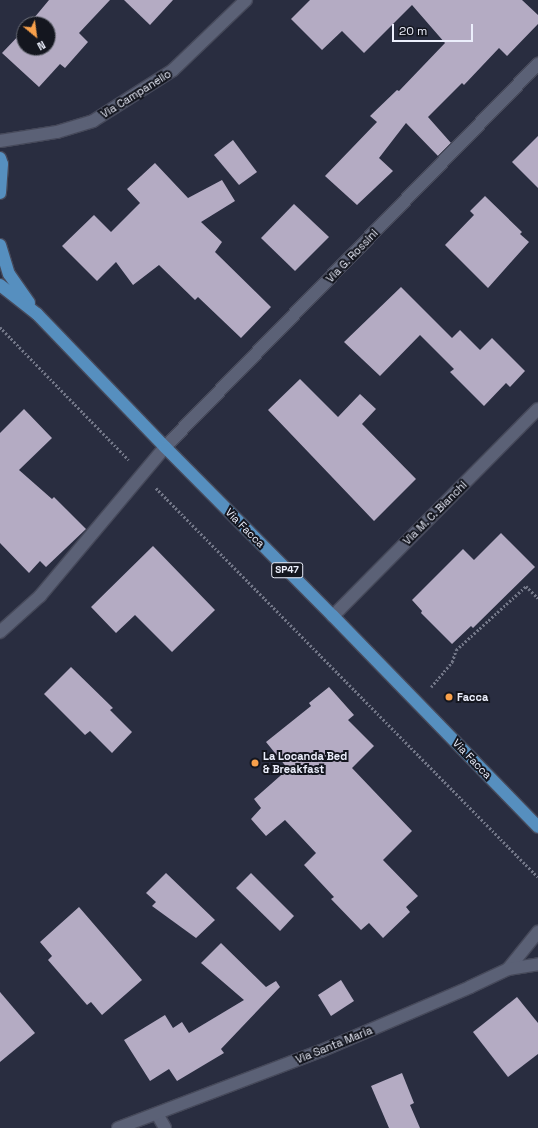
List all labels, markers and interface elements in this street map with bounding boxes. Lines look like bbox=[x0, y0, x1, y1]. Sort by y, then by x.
north arrow bbox=[16, 16, 56, 56]
scale bar bbox=[394, 16, 475, 42]
text: 20 m bbox=[399, 23, 427, 39]
text: N bbox=[35, 38, 48, 54]
street label: Via Campanello bbox=[98, 67, 174, 121]
street label: Via G. Rossini bbox=[323, 227, 381, 285]
street label: Via M. C. Bianchi bbox=[400, 478, 470, 548]
street label: Via Facca bbox=[223, 506, 267, 550]
road number: SP47 bbox=[271, 562, 303, 578]
place label: Facca bbox=[457, 690, 488, 704]
marker: Facca bbox=[444, 692, 454, 702]
street label: Via Facca bbox=[450, 736, 494, 782]
place label: La Locanda Bed & Breakfast bbox=[263, 750, 347, 776]
marker: La Locanda Bed & Breakfast bbox=[250, 758, 260, 768]
street label: Via Santa Maria bbox=[294, 1024, 374, 1066]

